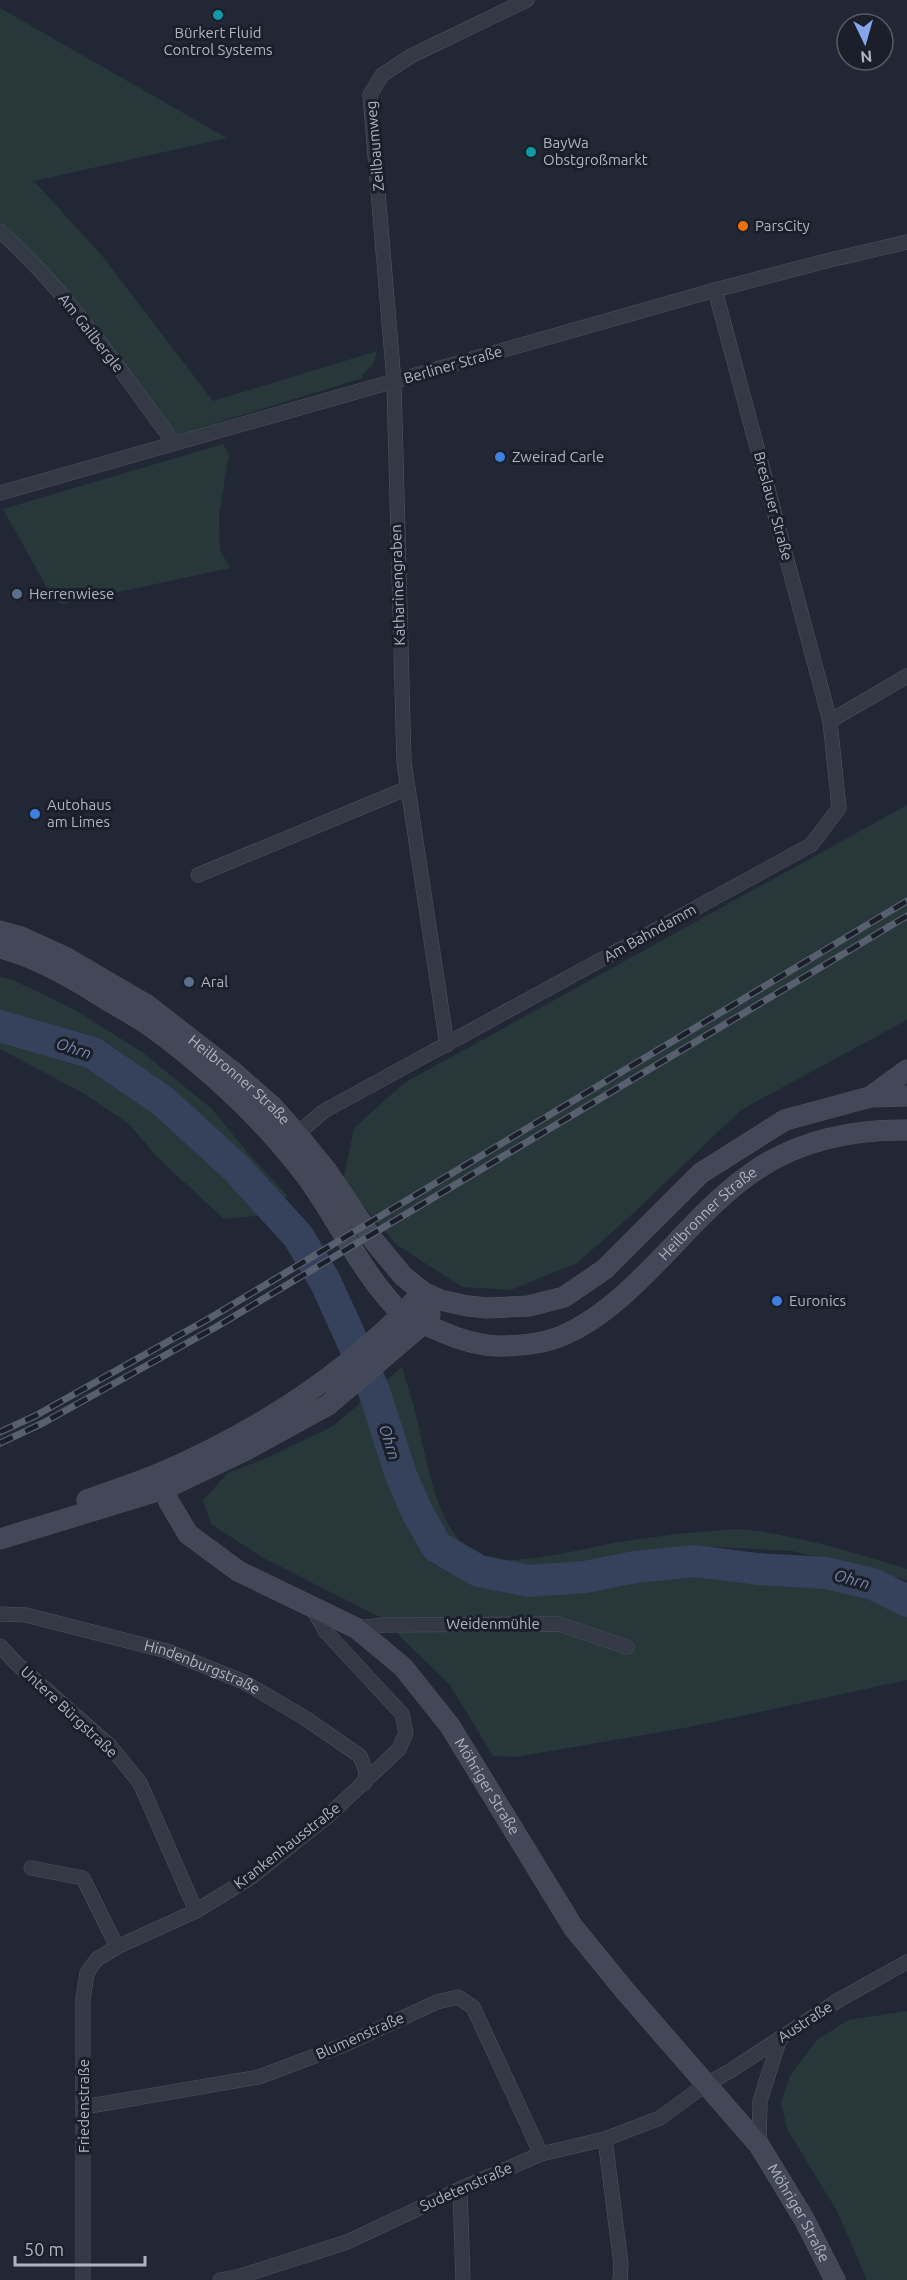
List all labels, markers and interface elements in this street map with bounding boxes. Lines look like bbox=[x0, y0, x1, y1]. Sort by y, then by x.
marker: Bürkert Fluid Control Systems bbox=[211, 8, 225, 22]
north arrow bbox=[835, 12, 895, 72]
place label: Bürkert Fluid Control Systems bbox=[163, 24, 273, 58]
text: N bbox=[860, 47, 873, 66]
street label: Zeilbaumweg bbox=[362, 100, 387, 192]
place label: BayWa Obstgroßmarkt bbox=[543, 134, 648, 168]
marker: BayWa Obstgroßmarkt bbox=[524, 145, 538, 159]
place label: ParsCity bbox=[755, 217, 810, 234]
marker: ParsCity bbox=[736, 219, 750, 233]
street label: Am Gailbergle bbox=[55, 290, 127, 375]
street label: Berliner Straße bbox=[402, 342, 504, 387]
place label: Zweirad Carle bbox=[512, 448, 604, 465]
marker: Zweirad Carle bbox=[493, 450, 507, 464]
street label: Breslauer Straße bbox=[751, 450, 796, 562]
street label: Katharinengraben bbox=[387, 524, 408, 646]
place label: Herrenwiese bbox=[29, 585, 114, 602]
marker: Herrenwiese bbox=[10, 587, 24, 601]
place label: Autohaus am Limes bbox=[47, 796, 111, 830]
marker: Autohaus am Limes bbox=[28, 807, 42, 821]
street label: Am Bahndamm bbox=[601, 900, 699, 965]
place label: Aral bbox=[201, 973, 228, 990]
marker: Aral bbox=[182, 975, 196, 989]
street label: Heilbronner Straße bbox=[185, 1031, 294, 1128]
water label: Ohrn bbox=[54, 1034, 94, 1062]
street label: Heilbronner Straße bbox=[655, 1163, 760, 1263]
place label: Euronics bbox=[789, 1292, 846, 1309]
marker: Euronics bbox=[770, 1294, 784, 1308]
water label: Ohrn bbox=[376, 1422, 404, 1462]
water label: Ohrn bbox=[832, 1566, 872, 1592]
street label: Weidenmühle bbox=[446, 1615, 540, 1632]
street label: Hindenburgstraße bbox=[143, 1637, 263, 1698]
street label: Untere Bürgstraße bbox=[18, 1663, 121, 1761]
street label: Möhriger Straße bbox=[451, 1735, 523, 1838]
street label: Krankenhausstraße bbox=[230, 1799, 343, 1892]
street label: Austraße bbox=[774, 1998, 835, 2045]
street label: Blumenstraße bbox=[313, 2008, 407, 2063]
street label: Friedenstraße bbox=[75, 2059, 92, 2153]
street label: Sudetenstraße bbox=[417, 2159, 515, 2215]
street label: Möhriger Straße bbox=[764, 2160, 833, 2265]
scale bar bbox=[15, 2229, 146, 2267]
text: 50 m bbox=[24, 2239, 64, 2259]

